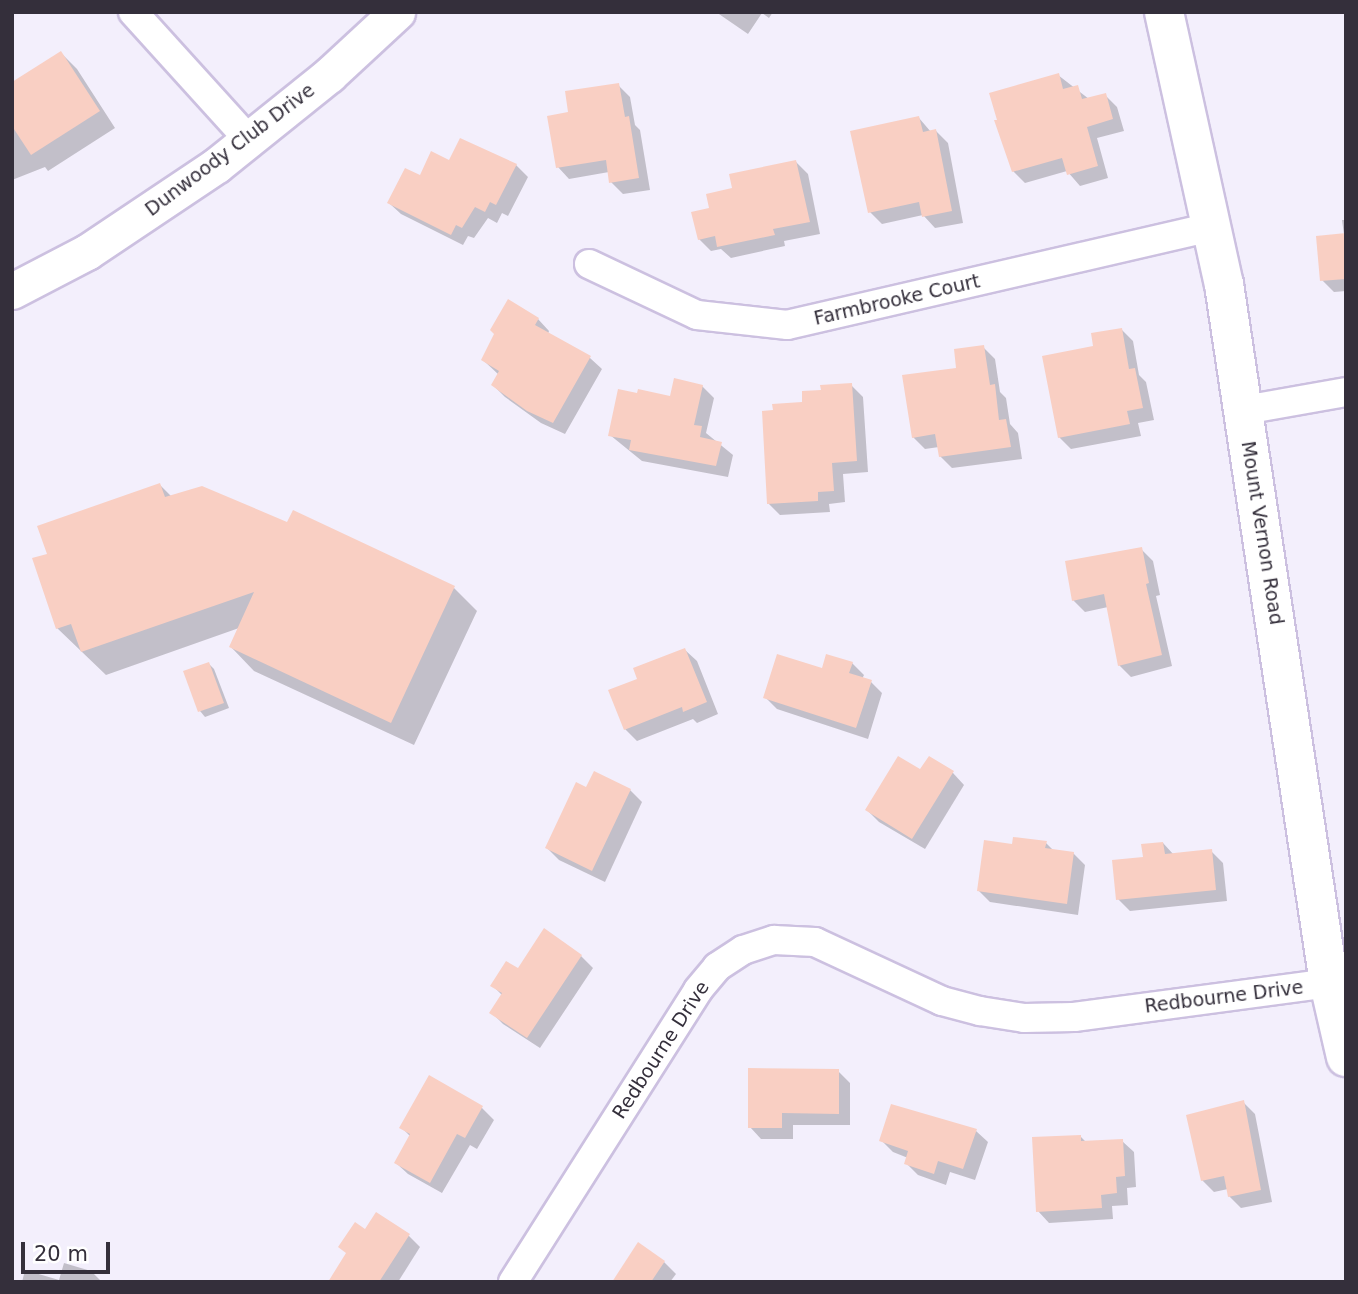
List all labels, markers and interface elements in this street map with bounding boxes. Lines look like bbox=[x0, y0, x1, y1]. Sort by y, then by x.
street label: Dunwoody Club Drive bbox=[141, 79, 319, 221]
street label: Farmbrooke Court bbox=[812, 270, 982, 330]
street label: Mount Vernon Road bbox=[1236, 440, 1288, 626]
street label: Redbourne Drive bbox=[1143, 976, 1305, 1018]
street label: Redbourne Drive bbox=[608, 977, 714, 1123]
scale bar bbox=[24, 1228, 114, 1272]
text: 20 m bbox=[34, 1242, 88, 1266]

